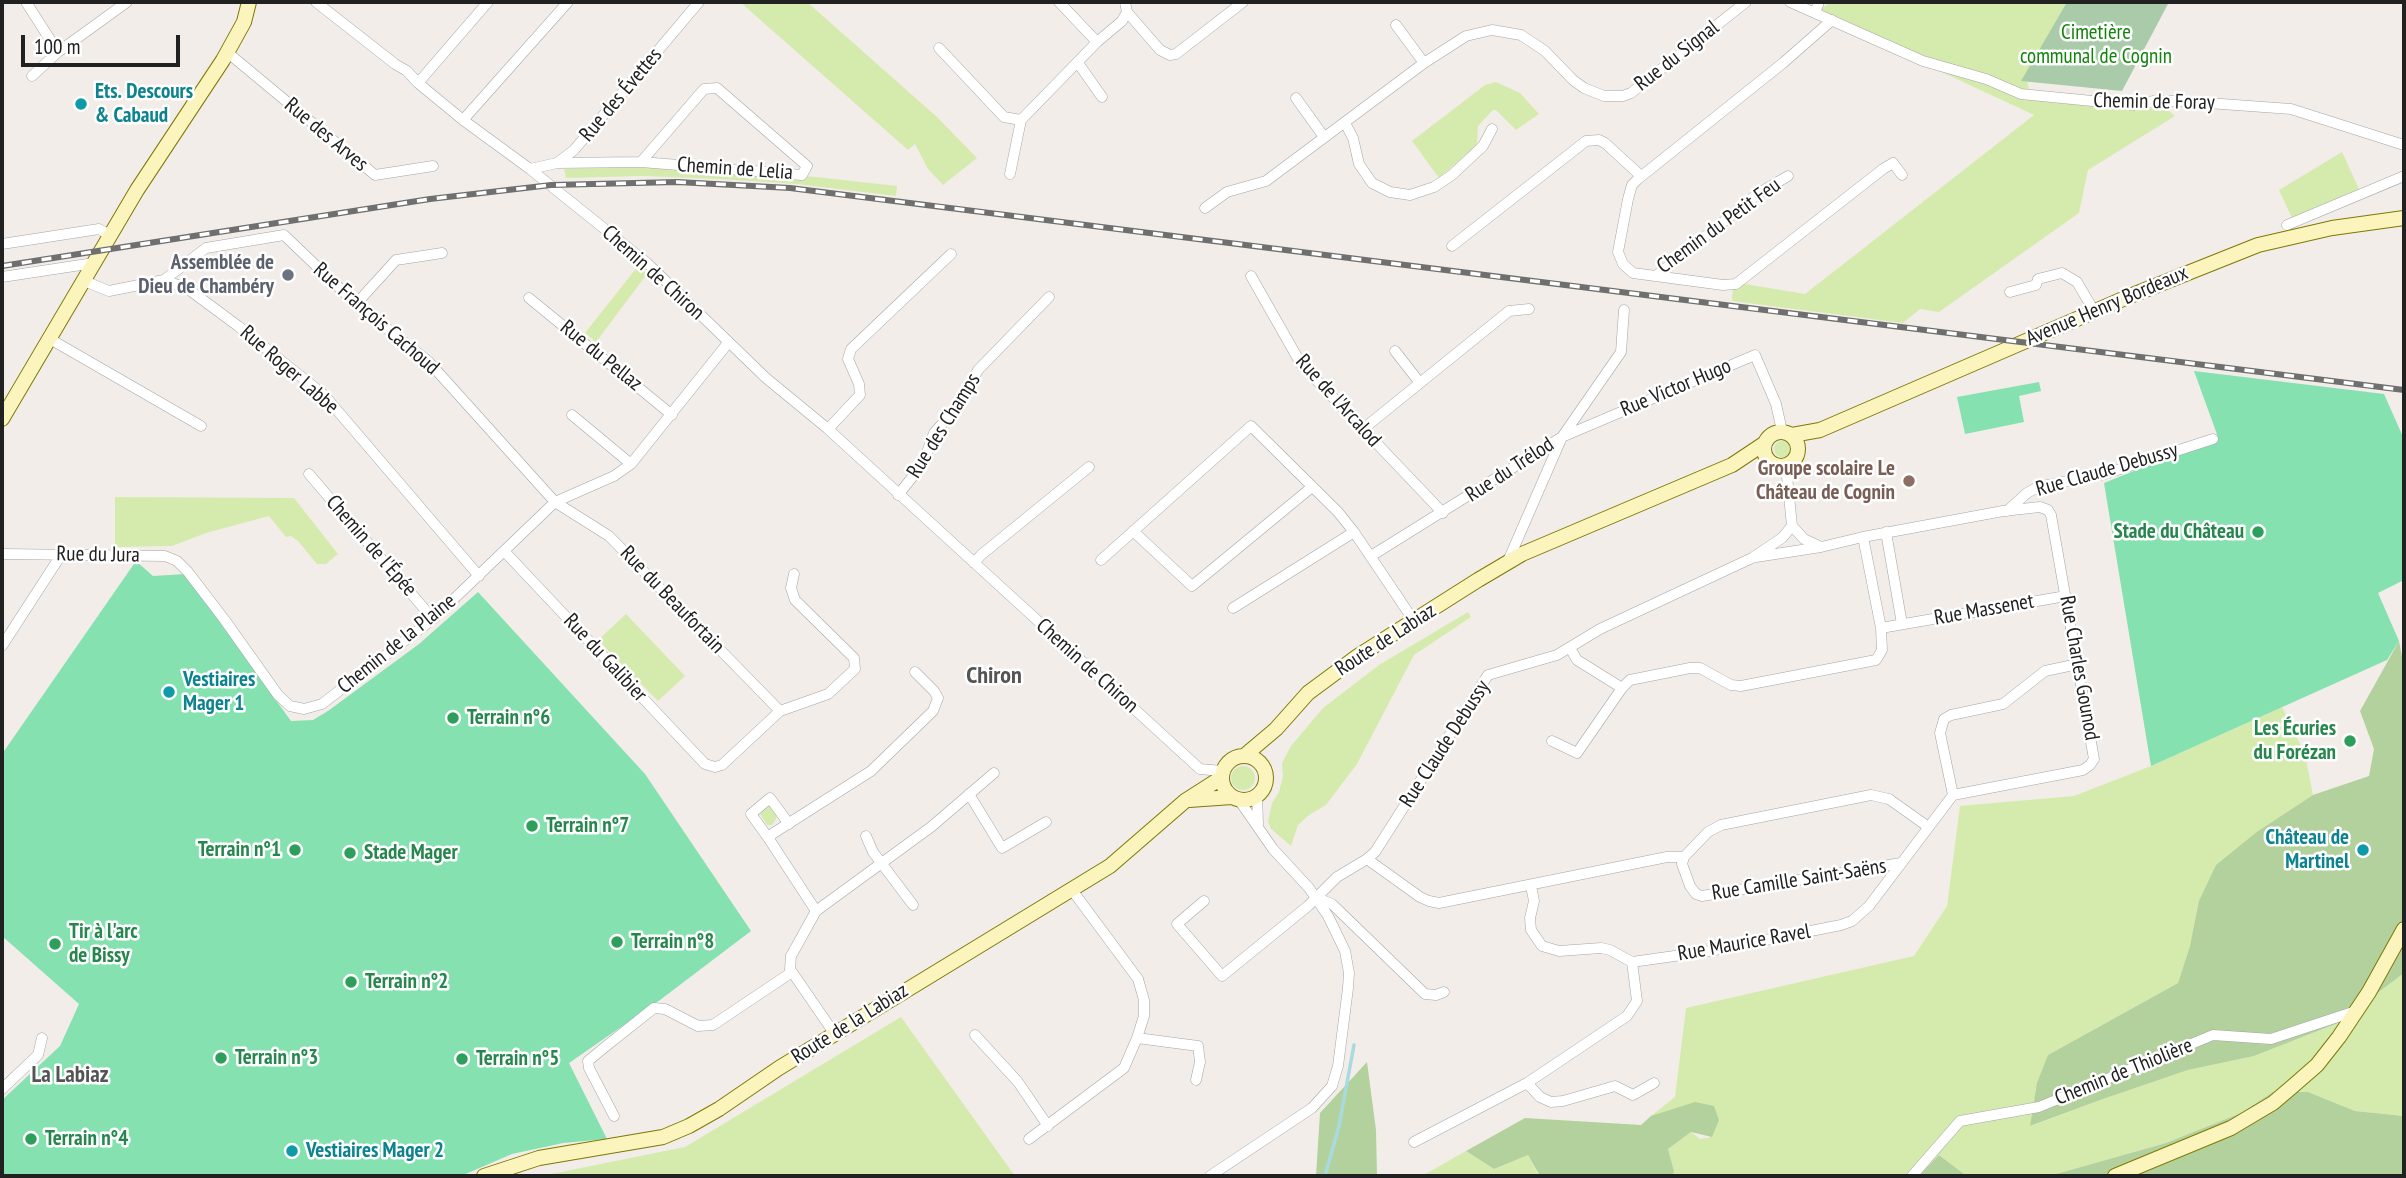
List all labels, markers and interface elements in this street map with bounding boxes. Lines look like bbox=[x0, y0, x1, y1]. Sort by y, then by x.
street label: Rue du Signal bbox=[1630, 15, 1724, 97]
park label: Cimetière communal de Cognin bbox=[2020, 20, 2172, 70]
scale bar bbox=[24, 21, 184, 65]
text: 100 m bbox=[34, 33, 80, 60]
street label: Rue des Évettes bbox=[575, 43, 667, 147]
place label: Ets. Descours & Cabaud bbox=[95, 79, 193, 129]
street label: Chemin de Foray bbox=[2093, 88, 2215, 116]
street label: Rue des Arves bbox=[279, 93, 373, 177]
marker: Ets. Descours & Cabaud bbox=[73, 96, 89, 112]
street label: Chemin de Lelia bbox=[676, 152, 794, 186]
street label: Chemin du Petit Feu bbox=[1652, 173, 1786, 279]
street label: Chemin de Chiron bbox=[597, 220, 709, 326]
place label: Assemblée de Dieu de Chambéry bbox=[138, 250, 274, 300]
street label: Rue François Cachoud bbox=[308, 258, 444, 380]
street label: Avenue Henry Bordeaux bbox=[2022, 261, 2192, 351]
marker: Assemblée de Dieu de Chambéry bbox=[280, 267, 296, 283]
street label: Rue du Pellaz bbox=[555, 315, 647, 397]
street label: Rue Roger Labbe bbox=[235, 320, 343, 420]
street label: Rue de l'Arcalod bbox=[1290, 350, 1386, 452]
street label: Rue Victor Hugo bbox=[1617, 353, 1735, 423]
street label: Rue des Champs bbox=[902, 369, 986, 483]
street label: Rue du Trélod bbox=[1461, 432, 1559, 508]
street label: Rue Claude Debussy bbox=[2033, 438, 2181, 502]
place label: Groupe scolaire Le Château de Cognin bbox=[1756, 456, 1895, 506]
marker: Groupe scolaire Le Château de Cognin bbox=[1901, 473, 1917, 489]
street label: Chemin de l'Épée bbox=[320, 490, 422, 602]
place label: Stade du Château bbox=[2114, 519, 2244, 545]
marker: Stade du Château bbox=[2250, 524, 2266, 540]
street label: Rue du Beaufortain bbox=[614, 541, 730, 659]
street label: Rue du Jura bbox=[56, 542, 140, 568]
street label: Chemin de la Plaine bbox=[333, 589, 461, 699]
street label: Rue Massenet bbox=[1932, 589, 2036, 631]
street label: Rue Charles Gounod bbox=[2054, 594, 2104, 742]
street label: Route de Labiaz bbox=[1331, 598, 1441, 682]
street label: Rue du Galibier bbox=[558, 609, 652, 707]
street label: Chemin de Chiron bbox=[1031, 613, 1143, 719]
district label: Chiron bbox=[966, 662, 1022, 690]
place label: Vestiaires Mager 1 bbox=[183, 667, 255, 717]
street label: Rue Claude Debussy bbox=[1395, 676, 1495, 812]
marker: Vestiaires Mager 1 bbox=[161, 684, 177, 700]
place label: Terrain n°6 bbox=[467, 705, 550, 731]
marker: Terrain n°6 bbox=[445, 710, 461, 726]
place label: Les Écuries du Forézan bbox=[2254, 716, 2336, 766]
marker: Les Écuries du Forézan bbox=[2342, 733, 2358, 749]
place label: Terrain n°7 bbox=[546, 813, 629, 839]
marker: Terrain n°7 bbox=[524, 818, 540, 834]
place label: Château de Martinel bbox=[2266, 825, 2349, 875]
place label: Terrain n°1 bbox=[198, 837, 281, 863]
place label: Stade Mager bbox=[364, 840, 458, 866]
marker: Terrain n°1 bbox=[287, 842, 303, 858]
marker: Château de Martinel bbox=[2355, 842, 2371, 858]
marker: Stade Mager bbox=[342, 845, 358, 861]
street label: Rue Camille Saint-Saëns bbox=[1710, 854, 1888, 906]
place label: Tir à l'arc de Bissy bbox=[69, 919, 138, 969]
street label: Rue Maurice Ravel bbox=[1676, 919, 1812, 967]
place label: Terrain n°8 bbox=[631, 929, 714, 955]
marker: Terrain n°8 bbox=[609, 934, 625, 950]
marker: Tir à l'arc de Bissy bbox=[47, 936, 63, 952]
place label: Terrain n°2 bbox=[365, 969, 448, 995]
marker: Terrain n°2 bbox=[343, 974, 359, 990]
street label: Route de la Labiaz bbox=[787, 978, 913, 1070]
street label: Chemin de Thiolière bbox=[2051, 1033, 2197, 1111]
place label: Terrain n°3 bbox=[235, 1045, 318, 1071]
place label: Terrain n°5 bbox=[476, 1046, 559, 1072]
marker: Terrain n°3 bbox=[213, 1050, 229, 1066]
marker: Terrain n°5 bbox=[454, 1051, 470, 1067]
district label: La Labiaz bbox=[32, 1061, 108, 1089]
place label: Terrain n°4 bbox=[45, 1126, 128, 1152]
marker: Terrain n°4 bbox=[23, 1131, 39, 1147]
place label: Vestiaires Mager 2 bbox=[306, 1138, 444, 1164]
marker: Vestiaires Mager 2 bbox=[284, 1143, 300, 1159]

